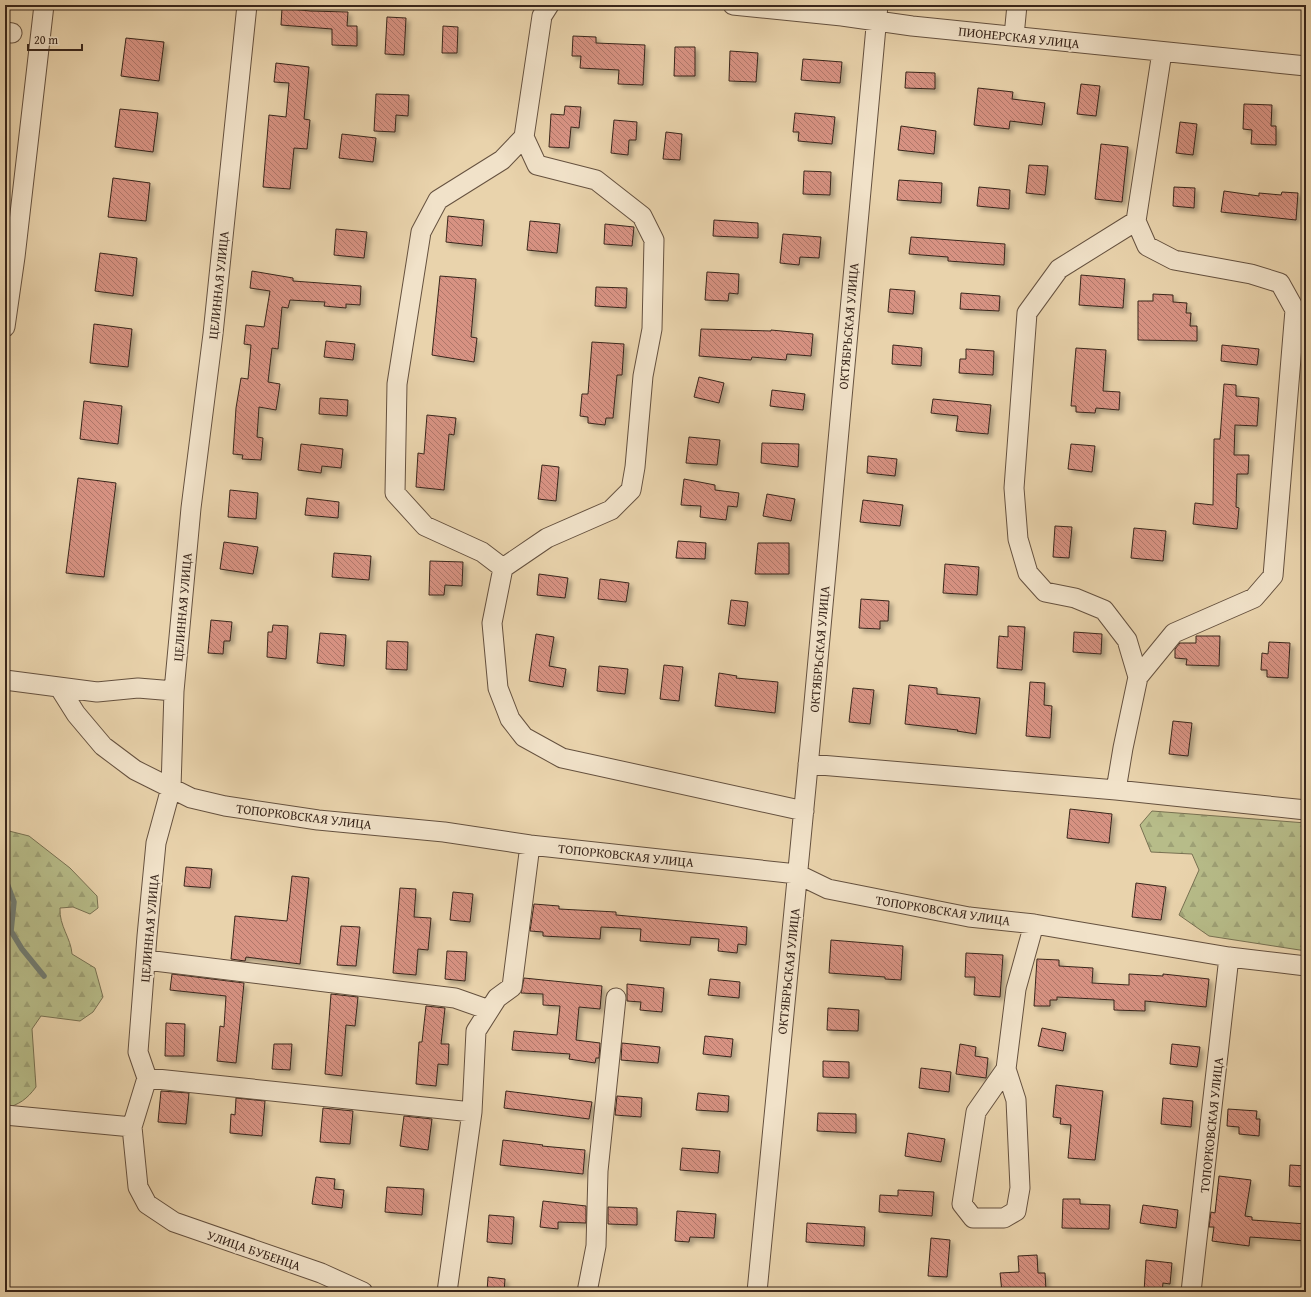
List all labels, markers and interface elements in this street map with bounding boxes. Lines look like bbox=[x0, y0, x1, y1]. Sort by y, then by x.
street label: ПИОНЕРСКАЯ УЛИЦА bbox=[957, 22, 1081, 53]
scale bar bbox=[28, 26, 82, 52]
text: 20 m bbox=[34, 31, 58, 48]
street label: ЦЕЛИННАЯ УЛИЦА bbox=[203, 230, 234, 340]
street label: ОКТЯБРЬСКАЯ УЛИЦА bbox=[833, 262, 864, 390]
street label: ЦЕЛИННАЯ УЛИЦА bbox=[168, 552, 197, 662]
street label: ОКТЯБРЬСКАЯ УЛИЦА bbox=[804, 585, 835, 713]
street label: ТОПОРКОВСКАЯ УЛИЦА bbox=[235, 799, 373, 834]
street label: ТОПОРКОВСКАЯ УЛИЦА bbox=[557, 839, 695, 872]
street label: ЦЕЛИННАЯ УЛИЦА bbox=[135, 873, 164, 983]
street label: ТОПОРКОВСКАЯ УЛИЦА bbox=[874, 890, 1012, 931]
street label: ОКТЯБРЬСКАЯ УЛИЦА bbox=[772, 907, 805, 1035]
street label: ТОПОРКОВСКАЯ УЛИЦА bbox=[1195, 1056, 1228, 1194]
street label: УЛИЦА БУБЕНЦА bbox=[204, 1226, 303, 1275]

